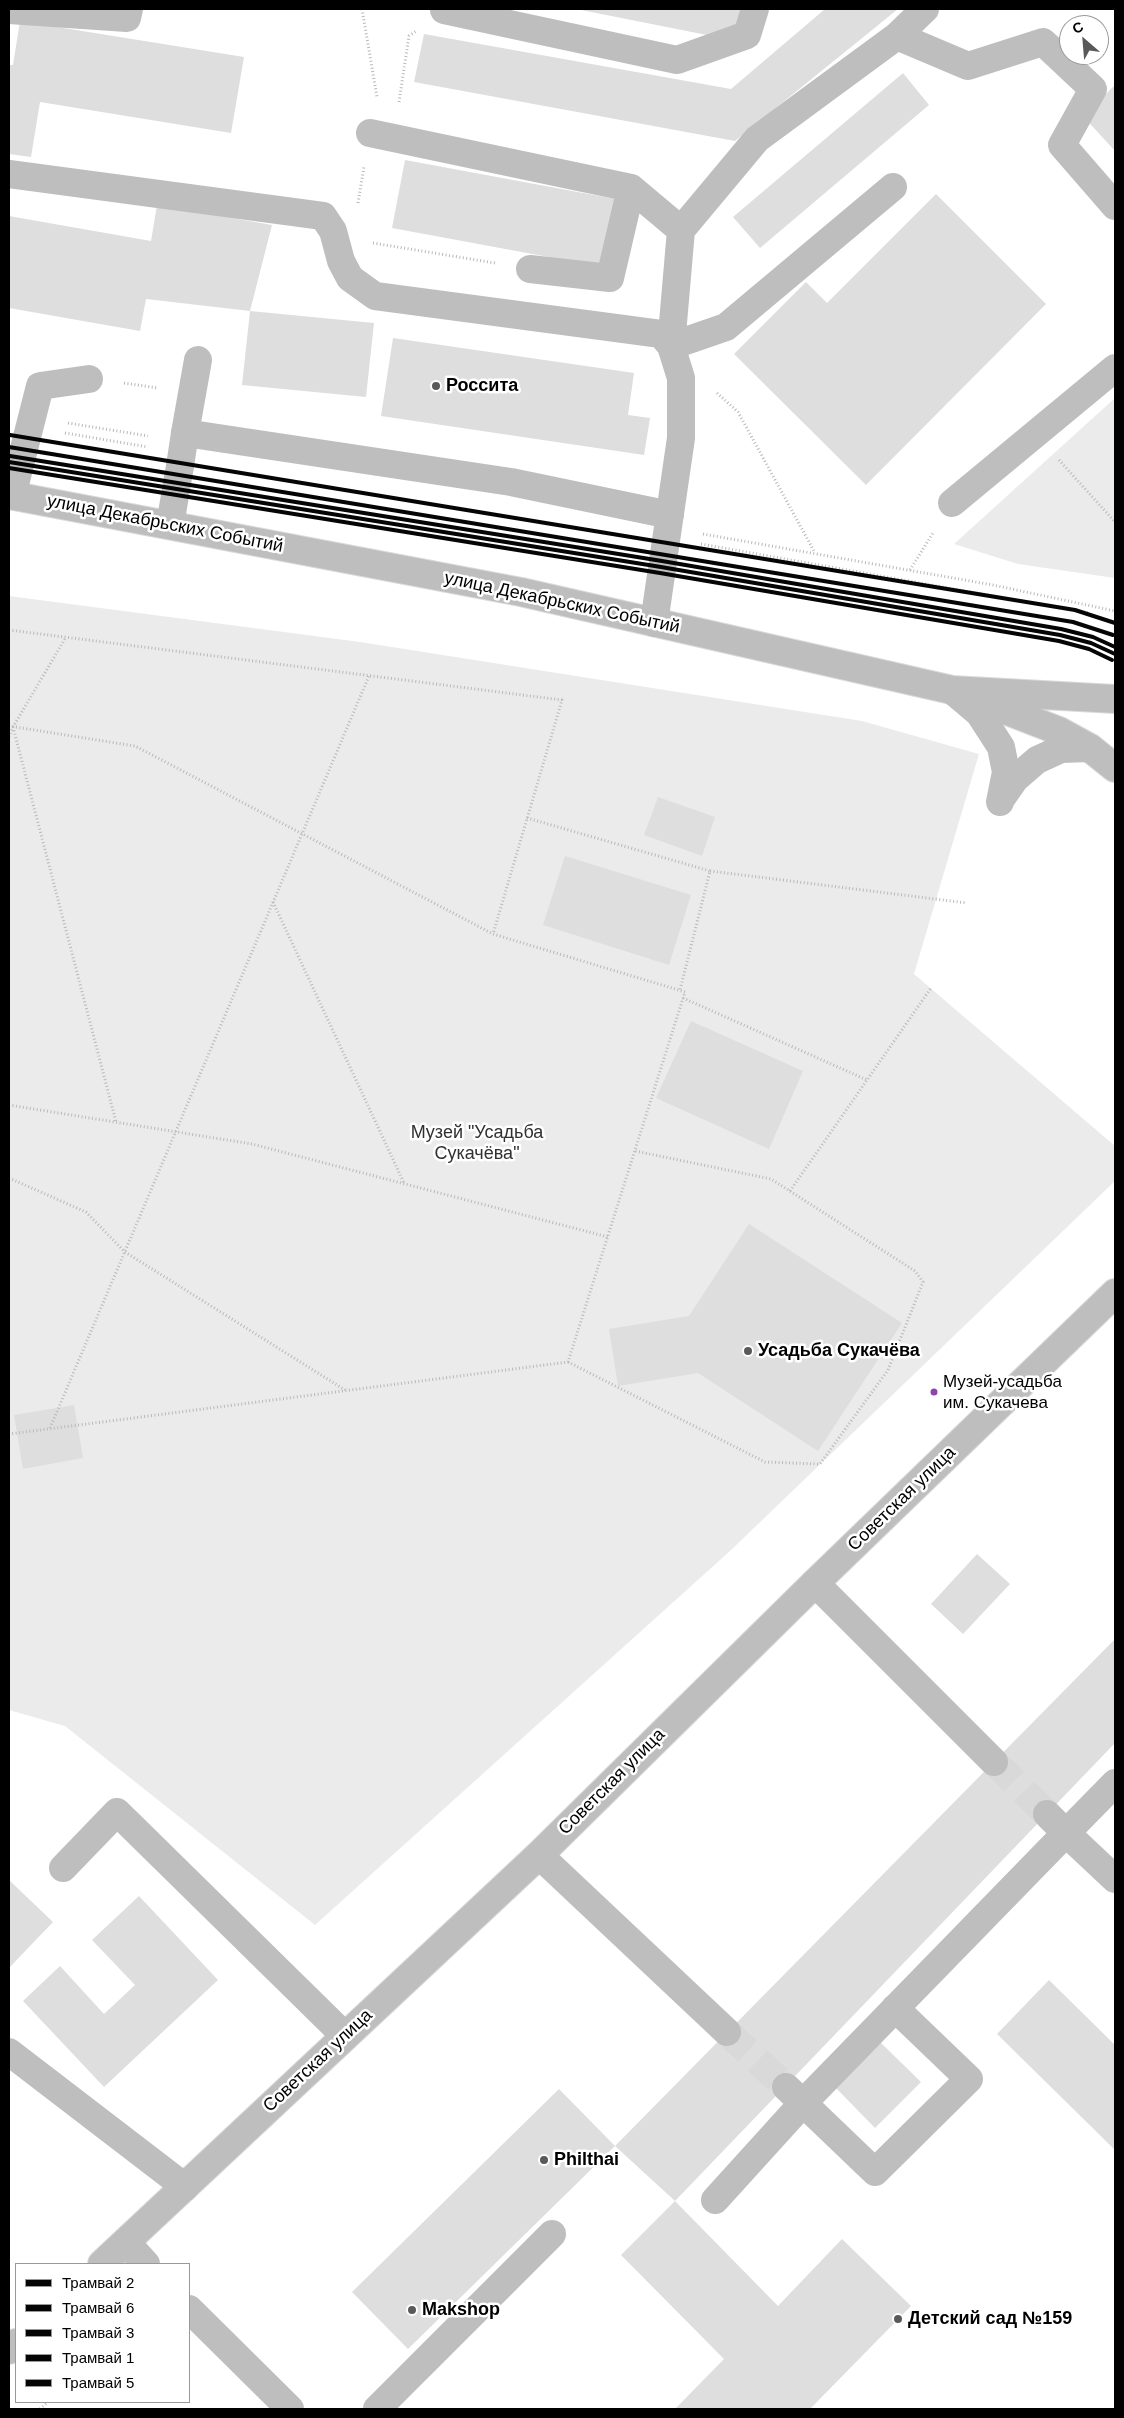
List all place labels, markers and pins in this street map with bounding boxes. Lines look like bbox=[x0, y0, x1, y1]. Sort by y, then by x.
place label: Россита bbox=[446, 375, 518, 397]
marker: Россита bbox=[430, 380, 442, 392]
place label: Усадьба Сукачёва bbox=[758, 1340, 920, 1362]
marker: Усадьба Сукачёва bbox=[742, 1345, 754, 1357]
place label: Музей-усадьба им. Сукачева bbox=[943, 1372, 1062, 1412]
marker: Музей-усадьба им. Сукачева bbox=[929, 1387, 939, 1397]
place label: Philthai bbox=[554, 2149, 619, 2171]
marker: Philthai bbox=[538, 2154, 550, 2166]
place label: Makshop bbox=[422, 2299, 500, 2321]
marker: Makshop bbox=[406, 2304, 418, 2316]
place label: Детский сад №159 bbox=[908, 2308, 1072, 2330]
marker: Детский сад №159 bbox=[892, 2313, 904, 2325]

